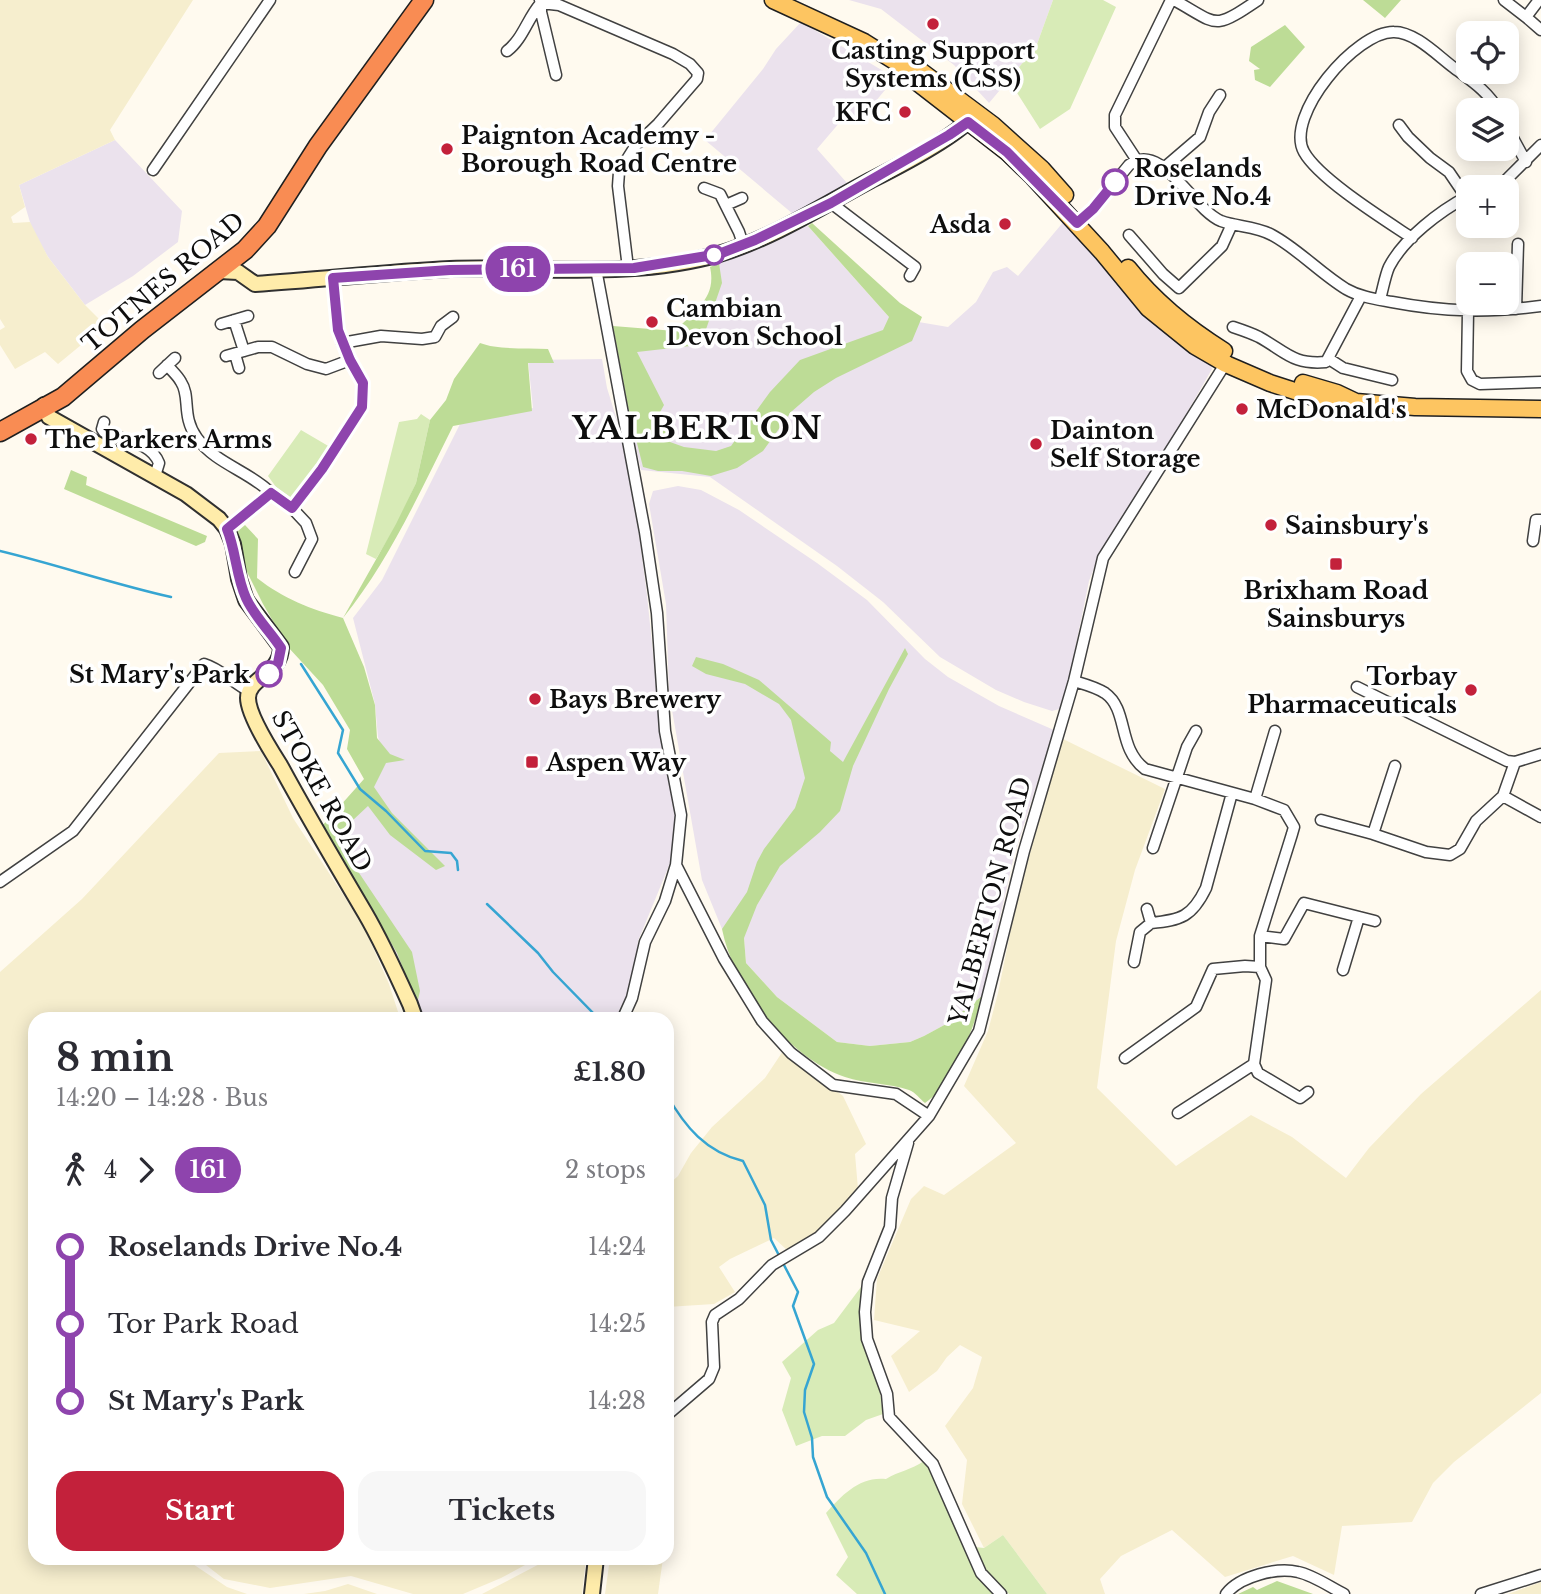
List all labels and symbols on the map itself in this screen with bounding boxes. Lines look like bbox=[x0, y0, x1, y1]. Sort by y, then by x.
marker: Casting Support Systems (CSS) bbox=[925, 16, 941, 32]
place label: Casting Support Systems (CSS) bbox=[831, 36, 1036, 93]
place label: KFC bbox=[835, 98, 891, 127]
marker: KFC bbox=[897, 104, 913, 120]
place label: Paignton Academy - Borough Road Centre bbox=[461, 121, 737, 178]
marker: Paignton Academy - Borough Road Centre bbox=[439, 141, 455, 157]
place label: Roselands Drive No.4 bbox=[1134, 154, 1271, 211]
marker: Roselands Drive No.4 bbox=[1102, 169, 1128, 195]
street label: TOTNES ROAD bbox=[76, 206, 250, 358]
place label: Asda bbox=[929, 210, 991, 239]
marker: Asda bbox=[997, 216, 1013, 232]
unlabelled marker bbox=[704, 245, 724, 265]
line badge: 161 bbox=[478, 246, 558, 292]
place label: Cambian Devon School bbox=[666, 294, 843, 351]
marker: Cambian Devon School bbox=[644, 314, 660, 330]
place label: McDonald's bbox=[1256, 395, 1407, 424]
marker: McDonald's bbox=[1234, 401, 1250, 417]
district label: YALBERTON bbox=[571, 408, 824, 448]
place label: Dainton Self Storage bbox=[1050, 416, 1201, 473]
place label: The Parkers Arms bbox=[45, 425, 272, 454]
marker: The Parkers Arms bbox=[23, 431, 39, 447]
marker: Dainton Self Storage bbox=[1028, 436, 1044, 452]
place label: Sainsbury's bbox=[1285, 511, 1429, 540]
marker: Sainsbury's bbox=[1263, 517, 1279, 533]
marker: Brixham Road Sainsburys bbox=[1328, 556, 1344, 572]
place label: Brixham Road Sainsburys bbox=[1244, 576, 1429, 633]
place label: St Mary's Park bbox=[69, 660, 251, 689]
marker: St Mary's Park bbox=[256, 661, 282, 687]
place label: Torbay Pharmaceuticals bbox=[1247, 662, 1457, 719]
marker: Torbay Pharmaceuticals bbox=[1463, 682, 1479, 698]
place label: Bays Brewery bbox=[549, 685, 722, 714]
marker: Bays Brewery bbox=[527, 691, 543, 707]
street label: STOKE ROAD bbox=[266, 705, 378, 877]
place label: Aspen Way bbox=[545, 748, 687, 777]
marker: Aspen Way bbox=[524, 754, 540, 770]
street label: YALBERTON ROAD bbox=[943, 774, 1037, 1029]

